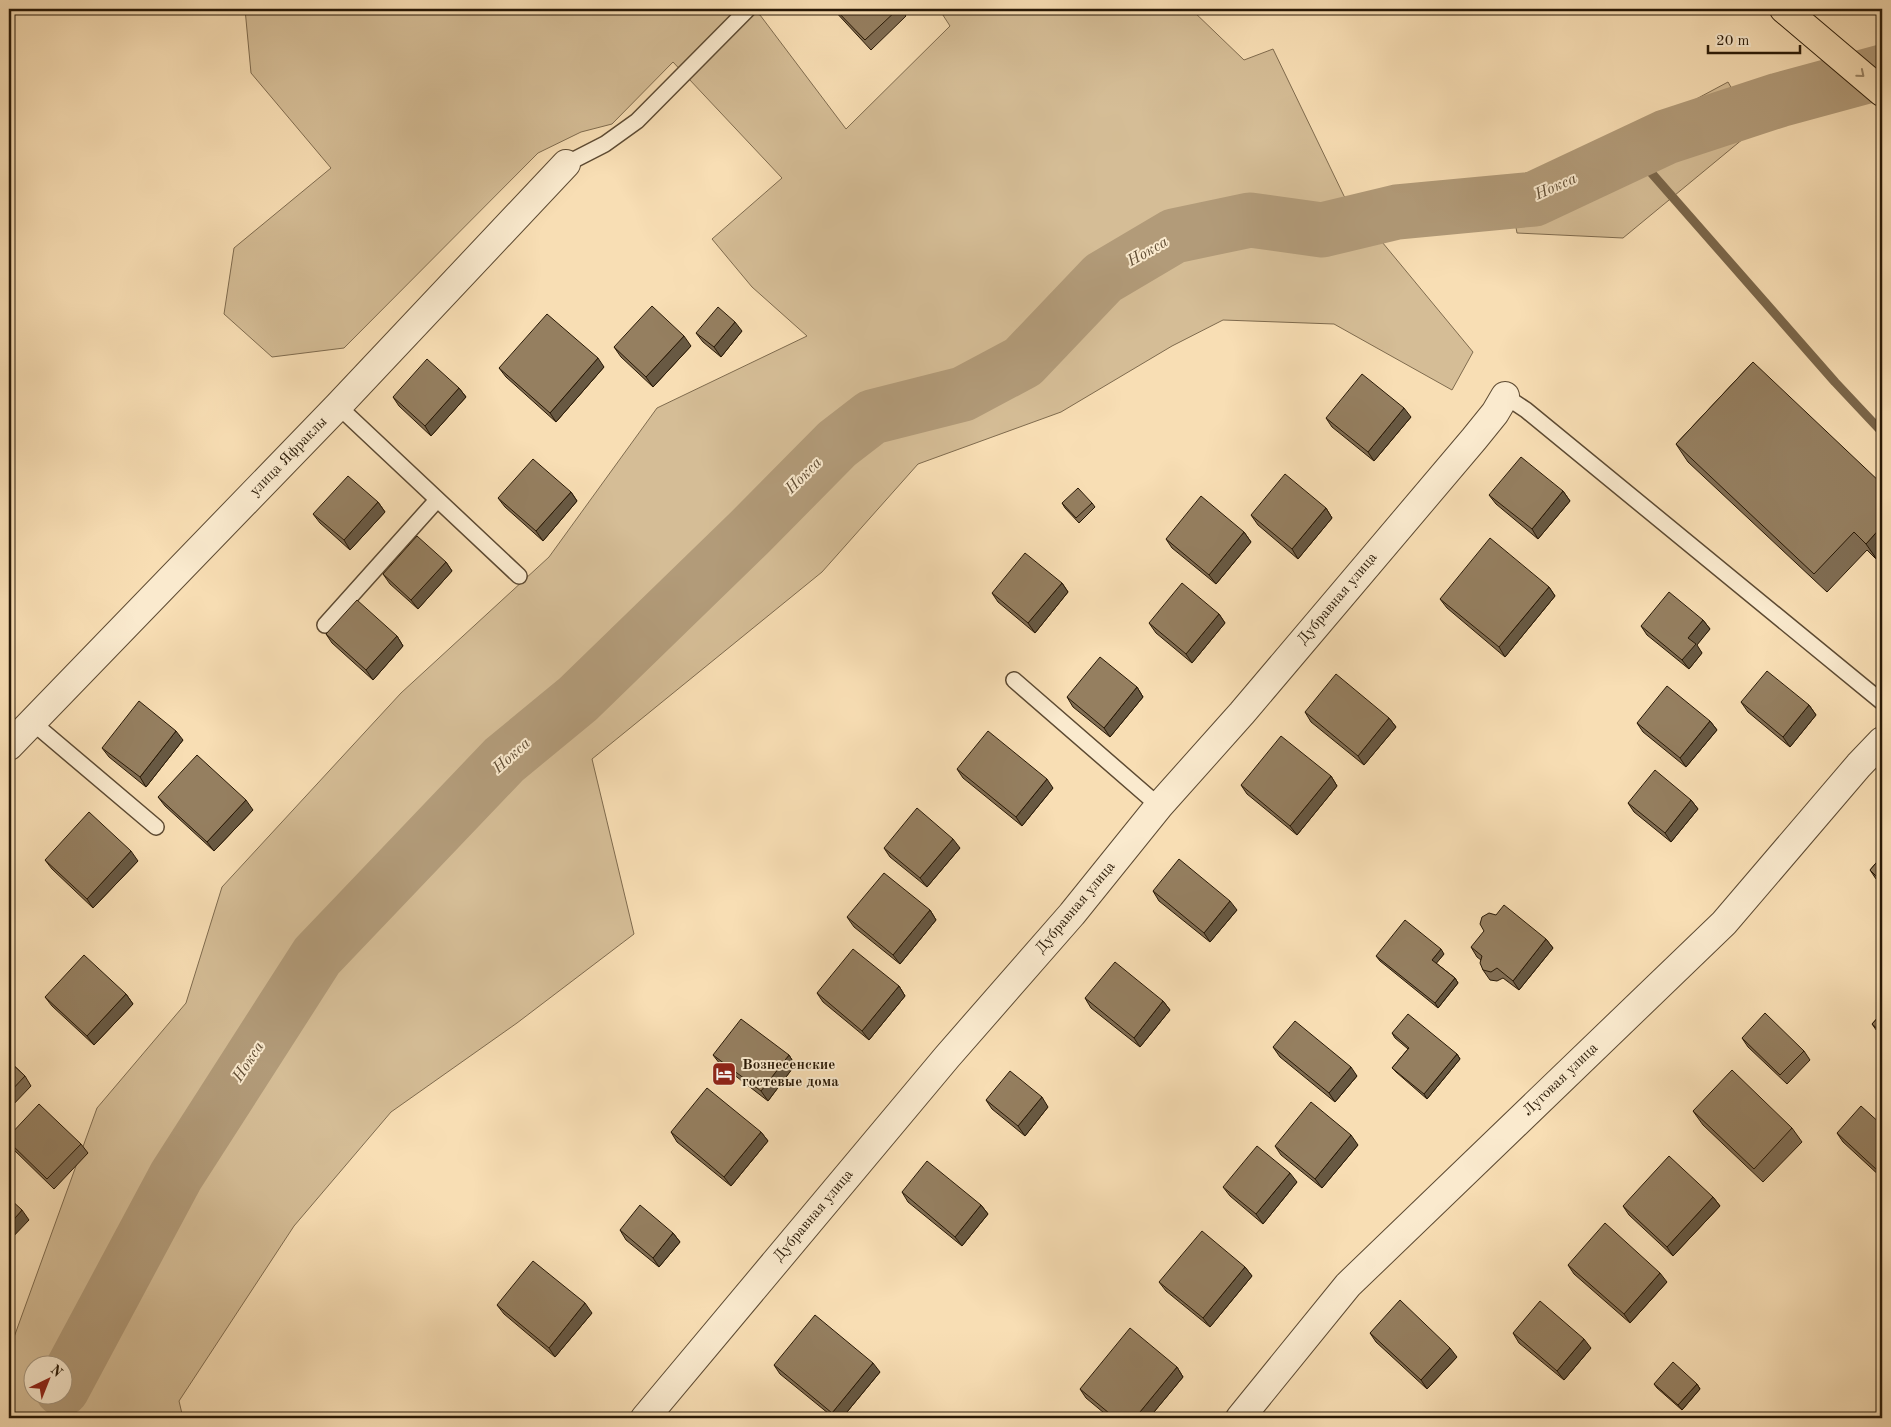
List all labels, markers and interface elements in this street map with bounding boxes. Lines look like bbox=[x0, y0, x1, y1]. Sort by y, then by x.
scale bar bbox=[1708, 22, 1801, 54]
text: 20 m bbox=[1716, 34, 1750, 49]
one-way arrow bbox=[1855, 69, 1864, 77]
water label: Нокса bbox=[1532, 171, 1580, 204]
water label: Нокса bbox=[1124, 234, 1172, 271]
street label: улица Яфраклы bbox=[247, 414, 331, 500]
water label: Нокса bbox=[782, 454, 826, 498]
street label: Дубравная улица bbox=[1295, 550, 1381, 648]
water label: Нокса bbox=[489, 735, 534, 777]
street label: Дубравная улица bbox=[1033, 859, 1119, 957]
water label: Нокса bbox=[230, 1039, 268, 1086]
street label: Луговая улица bbox=[1521, 1040, 1602, 1119]
place label: Вознесенские гостевые дома bbox=[742, 1058, 839, 1090]
hotel icon: Вознесенские гостевые дома bbox=[711, 1061, 737, 1087]
street label: Дубравная улица bbox=[771, 1167, 857, 1265]
north arrow bbox=[22, 1354, 72, 1404]
text: N bbox=[47, 1362, 65, 1380]

